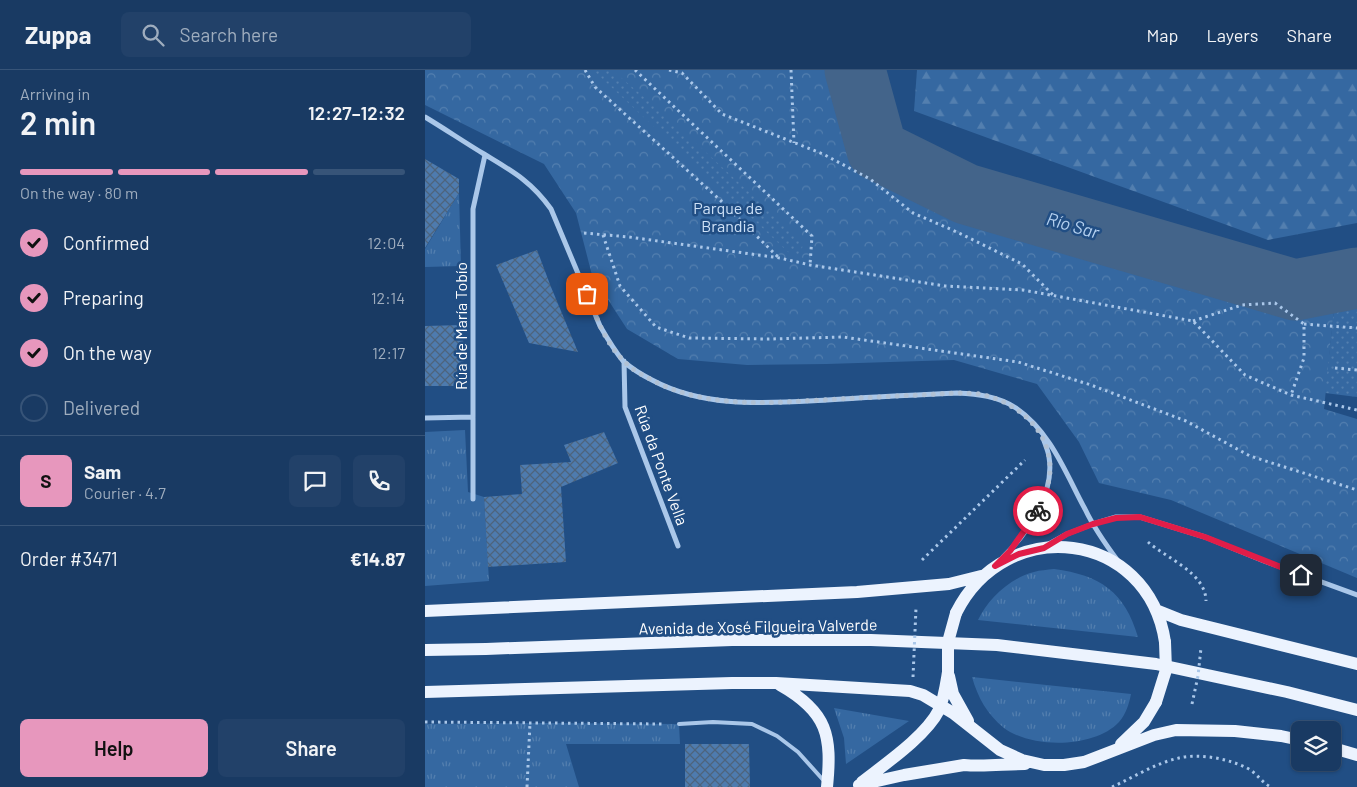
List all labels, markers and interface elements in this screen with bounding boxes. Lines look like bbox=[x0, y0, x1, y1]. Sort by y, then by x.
search box bbox=[121, 12, 471, 57]
text: Zuppa bbox=[25, 20, 91, 49]
icon: search bbox=[139, 21, 167, 49]
text: Search here bbox=[179, 23, 278, 46]
text: Map bbox=[1146, 24, 1178, 46]
text: Layers bbox=[1206, 24, 1259, 46]
text: Share bbox=[1287, 24, 1332, 46]
text: Arriving in bbox=[20, 84, 90, 103]
text: 12:27–12:32 bbox=[308, 101, 405, 124]
text: 2 min bbox=[20, 103, 96, 141]
text: On the way · 80 m bbox=[20, 183, 138, 202]
park label: Parque de Brandia bbox=[693, 198, 763, 235]
water label: Río Sar bbox=[1044, 207, 1102, 243]
icon: check bbox=[20, 229, 48, 257]
text: Confirmed bbox=[63, 231, 150, 254]
text: 12:04 bbox=[368, 233, 405, 252]
street label: Rúa de María Tobío bbox=[451, 262, 470, 390]
pin bbox=[566, 273, 608, 315]
icon: bag bbox=[573, 280, 601, 308]
icon: check bbox=[20, 284, 48, 312]
text: Preparing bbox=[63, 286, 144, 309]
text: 12:14 bbox=[371, 288, 405, 307]
icon: check bbox=[20, 339, 48, 367]
text: On the way bbox=[63, 341, 152, 364]
text: 12:17 bbox=[372, 343, 405, 362]
text: Delivered bbox=[63, 396, 140, 419]
street label: Rúa da Ponte Vella bbox=[631, 402, 693, 528]
button: chat bbox=[289, 455, 341, 507]
button: phone bbox=[353, 455, 405, 507]
text: Sam bbox=[84, 460, 121, 483]
text: S bbox=[40, 469, 52, 492]
text: Courier · 4.7 bbox=[84, 483, 166, 502]
courier bbox=[1013, 486, 1063, 536]
icon: bike bbox=[1024, 497, 1052, 525]
text: Order #3471 bbox=[20, 547, 118, 570]
text: €14.87 bbox=[350, 547, 405, 570]
pin bbox=[1280, 554, 1322, 596]
icon: home bbox=[1287, 561, 1315, 589]
street label: Avenida de Xosé Filgueira Valverde bbox=[638, 614, 878, 638]
button: Help bbox=[20, 719, 208, 777]
button: Share bbox=[218, 719, 405, 777]
map controls bbox=[1291, 721, 1341, 771]
button: layers bbox=[1291, 721, 1341, 771]

